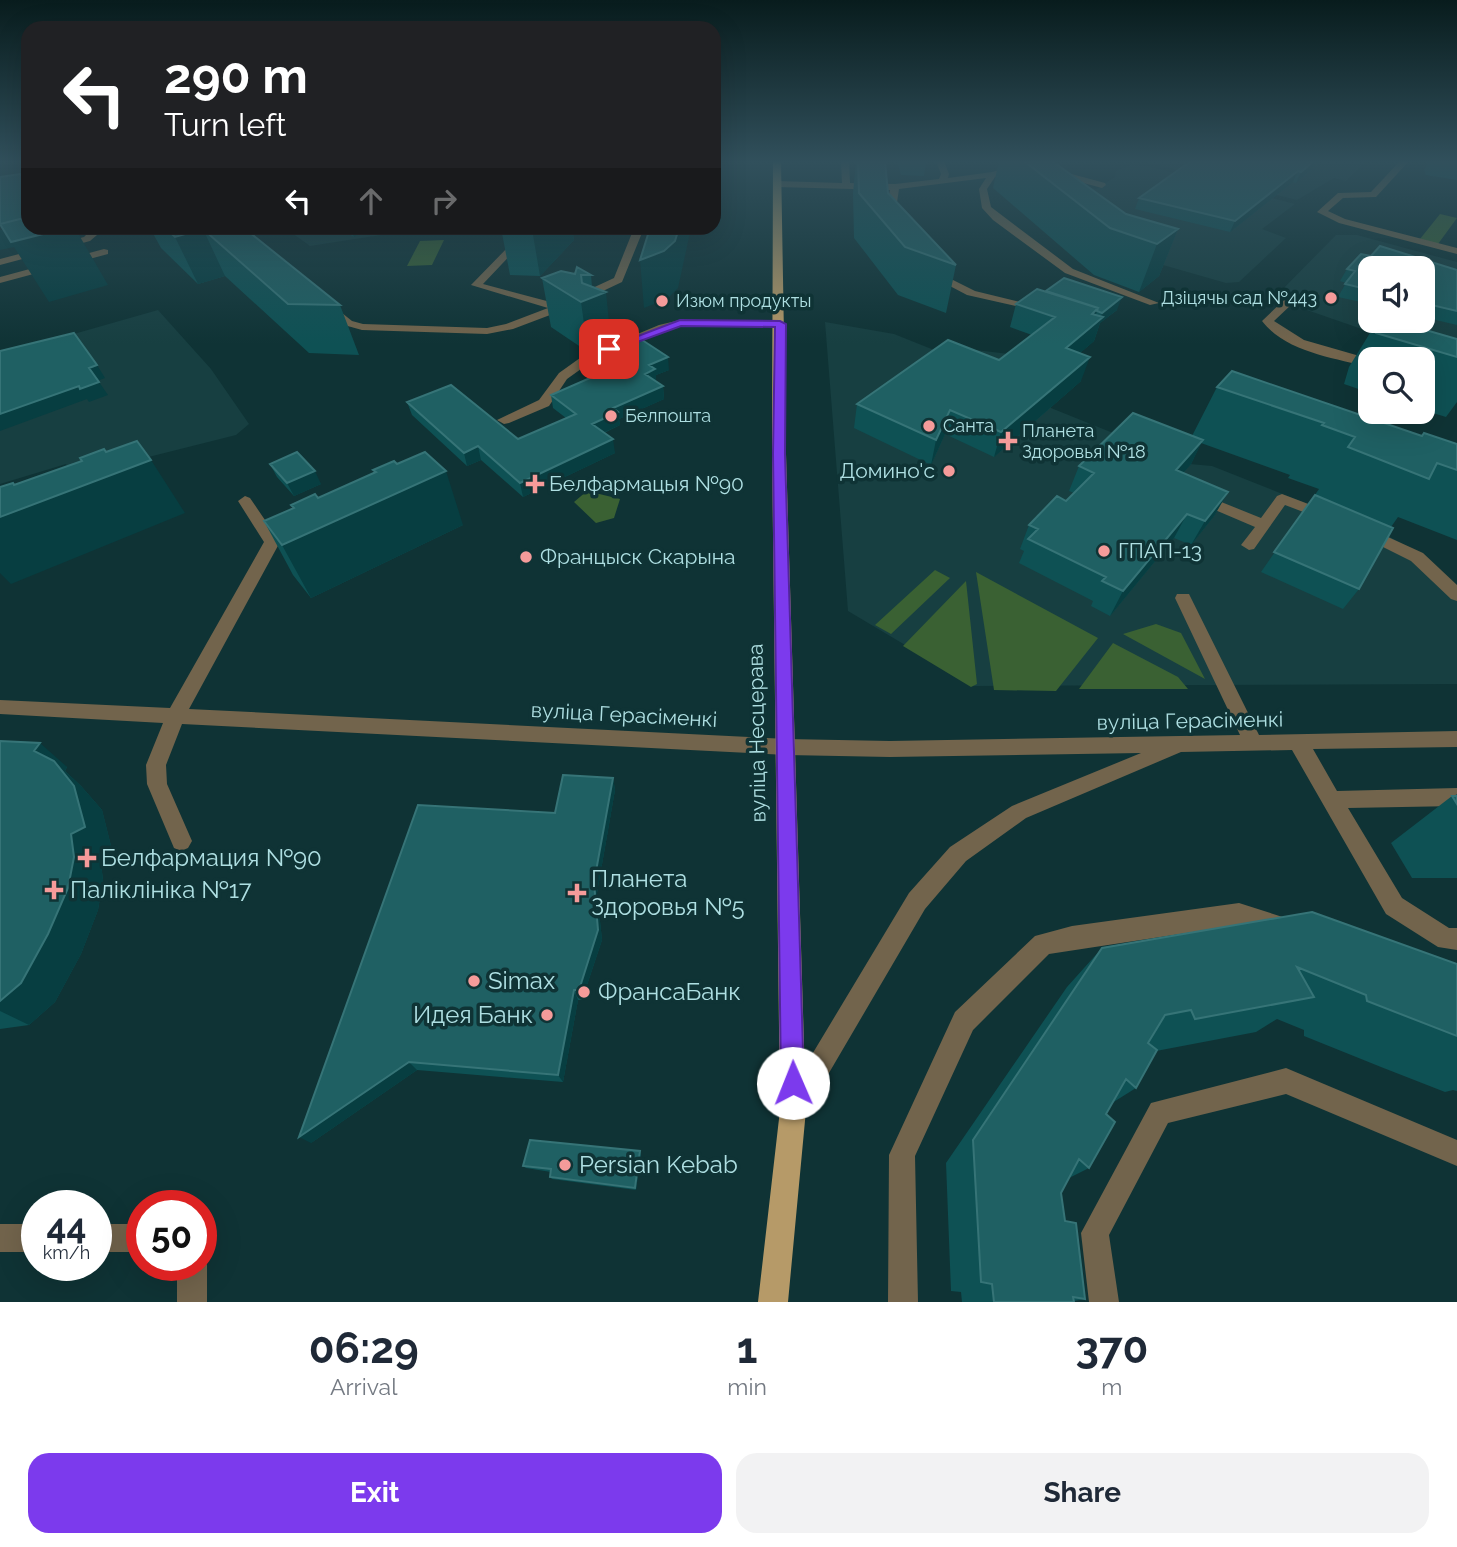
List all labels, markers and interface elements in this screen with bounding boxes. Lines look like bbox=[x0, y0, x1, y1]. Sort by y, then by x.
text: 290 m bbox=[164, 47, 308, 104]
icon: left bbox=[49, 49, 140, 140]
text: Turn left bbox=[164, 106, 286, 143]
icon: left bbox=[279, 182, 317, 220]
icon: ahead bbox=[352, 182, 390, 220]
icon: right bbox=[425, 182, 463, 220]
map controls bbox=[1358, 256, 1435, 424]
button: sound bbox=[1358, 256, 1435, 333]
place label: Дзіцячы сад №443 bbox=[1161, 287, 1317, 308]
place label: Изюм продукты bbox=[676, 290, 812, 311]
marker: Дзіцячы сад №443 bbox=[1323, 290, 1339, 306]
marker: Изюм продукты bbox=[654, 293, 670, 309]
pin bbox=[579, 319, 639, 379]
icon: arrive bbox=[590, 330, 628, 368]
button: search bbox=[1358, 347, 1435, 424]
place label: Белпошта bbox=[625, 405, 711, 426]
marker: Белпошта bbox=[603, 408, 619, 424]
place label: Санта bbox=[943, 415, 994, 436]
marker: Санта bbox=[921, 418, 937, 434]
place label: Планета Здоровья №18 bbox=[1022, 420, 1146, 462]
marker: Планета Здоровья №18 bbox=[1000, 433, 1016, 449]
place label: Домино'c bbox=[840, 458, 935, 483]
marker: Домино'c bbox=[941, 463, 957, 479]
place label: Белфармацыя №90 bbox=[549, 471, 744, 496]
marker: Белфармацыя №90 bbox=[527, 476, 543, 492]
place label: ГПАП-13 bbox=[1118, 538, 1202, 563]
marker: ГПАП-13 bbox=[1096, 543, 1112, 559]
place label: Францыск Скарына bbox=[540, 544, 735, 569]
marker: Францыск Скарына bbox=[518, 549, 534, 565]
street label: вуліца Несцерава bbox=[742, 643, 771, 823]
street label: вуліца Герасіменкі bbox=[530, 697, 718, 732]
street label: вуліца Герасіменкі bbox=[1096, 706, 1283, 735]
place label: Белфармация №90 bbox=[101, 843, 322, 872]
marker: Белфармация №90 bbox=[79, 850, 95, 866]
place label: Планета Здоровья №5 bbox=[591, 864, 745, 921]
place label: Паліклініка №17 bbox=[70, 875, 252, 904]
marker: Паліклініка №17 bbox=[44, 880, 64, 900]
marker: Планета Здоровья №5 bbox=[569, 885, 585, 901]
place label: Simax bbox=[488, 966, 555, 995]
marker: Simax bbox=[466, 973, 482, 989]
place label: ФрансаБанк bbox=[598, 977, 741, 1006]
marker: ФрансаБанк bbox=[576, 984, 592, 1000]
place label: Идея Банк bbox=[413, 1000, 533, 1029]
marker: Идея Банк bbox=[539, 1007, 555, 1023]
position arrow bbox=[756, 1046, 830, 1120]
place label: Persian Kebab bbox=[579, 1150, 738, 1179]
marker: Persian Kebab bbox=[557, 1157, 573, 1173]
speed limit sign: 50 bbox=[126, 1190, 217, 1281]
text: 44 bbox=[47, 1206, 86, 1247]
text: km/h bbox=[43, 1242, 90, 1263]
text: 06:29 bbox=[309, 1324, 419, 1373]
text: 1 bbox=[737, 1324, 758, 1373]
text: 370 bbox=[1076, 1324, 1148, 1373]
text: Arrival bbox=[330, 1373, 397, 1400]
text: min bbox=[727, 1373, 767, 1400]
text: m bbox=[1101, 1373, 1123, 1400]
button: Exit bbox=[28, 1453, 722, 1533]
button: Share bbox=[736, 1453, 1429, 1533]

